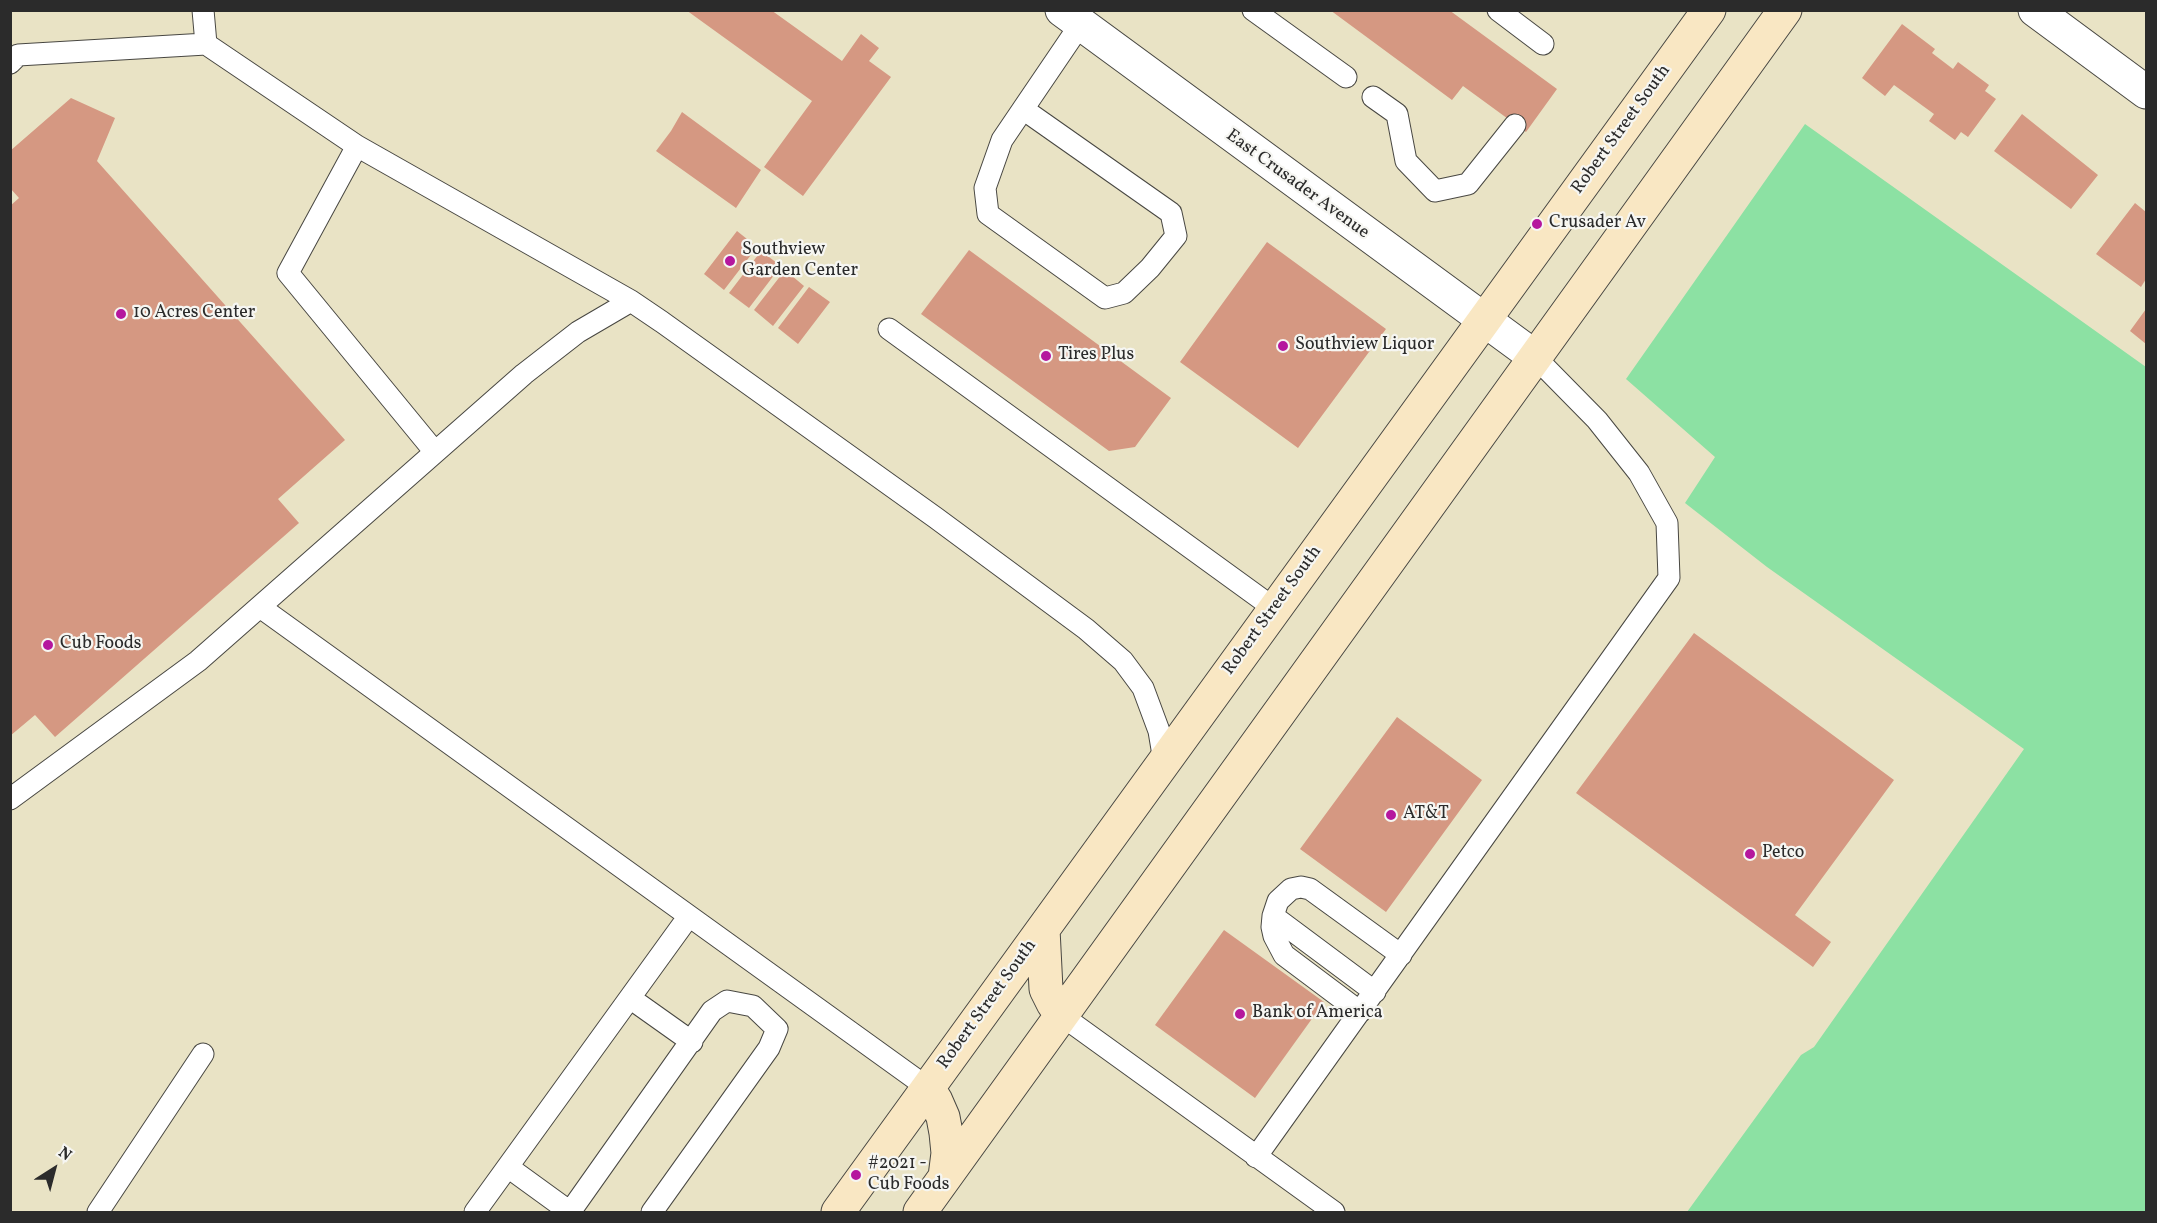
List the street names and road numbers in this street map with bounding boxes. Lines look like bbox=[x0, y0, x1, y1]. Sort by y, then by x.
street label: Robert Street South bbox=[1568, 61, 1676, 199]
street label: East Crusader Avenue bbox=[1221, 126, 1373, 244]
street label: Robert Street South bbox=[1219, 542, 1327, 680]
street label: Robert Street South bbox=[934, 936, 1042, 1074]

